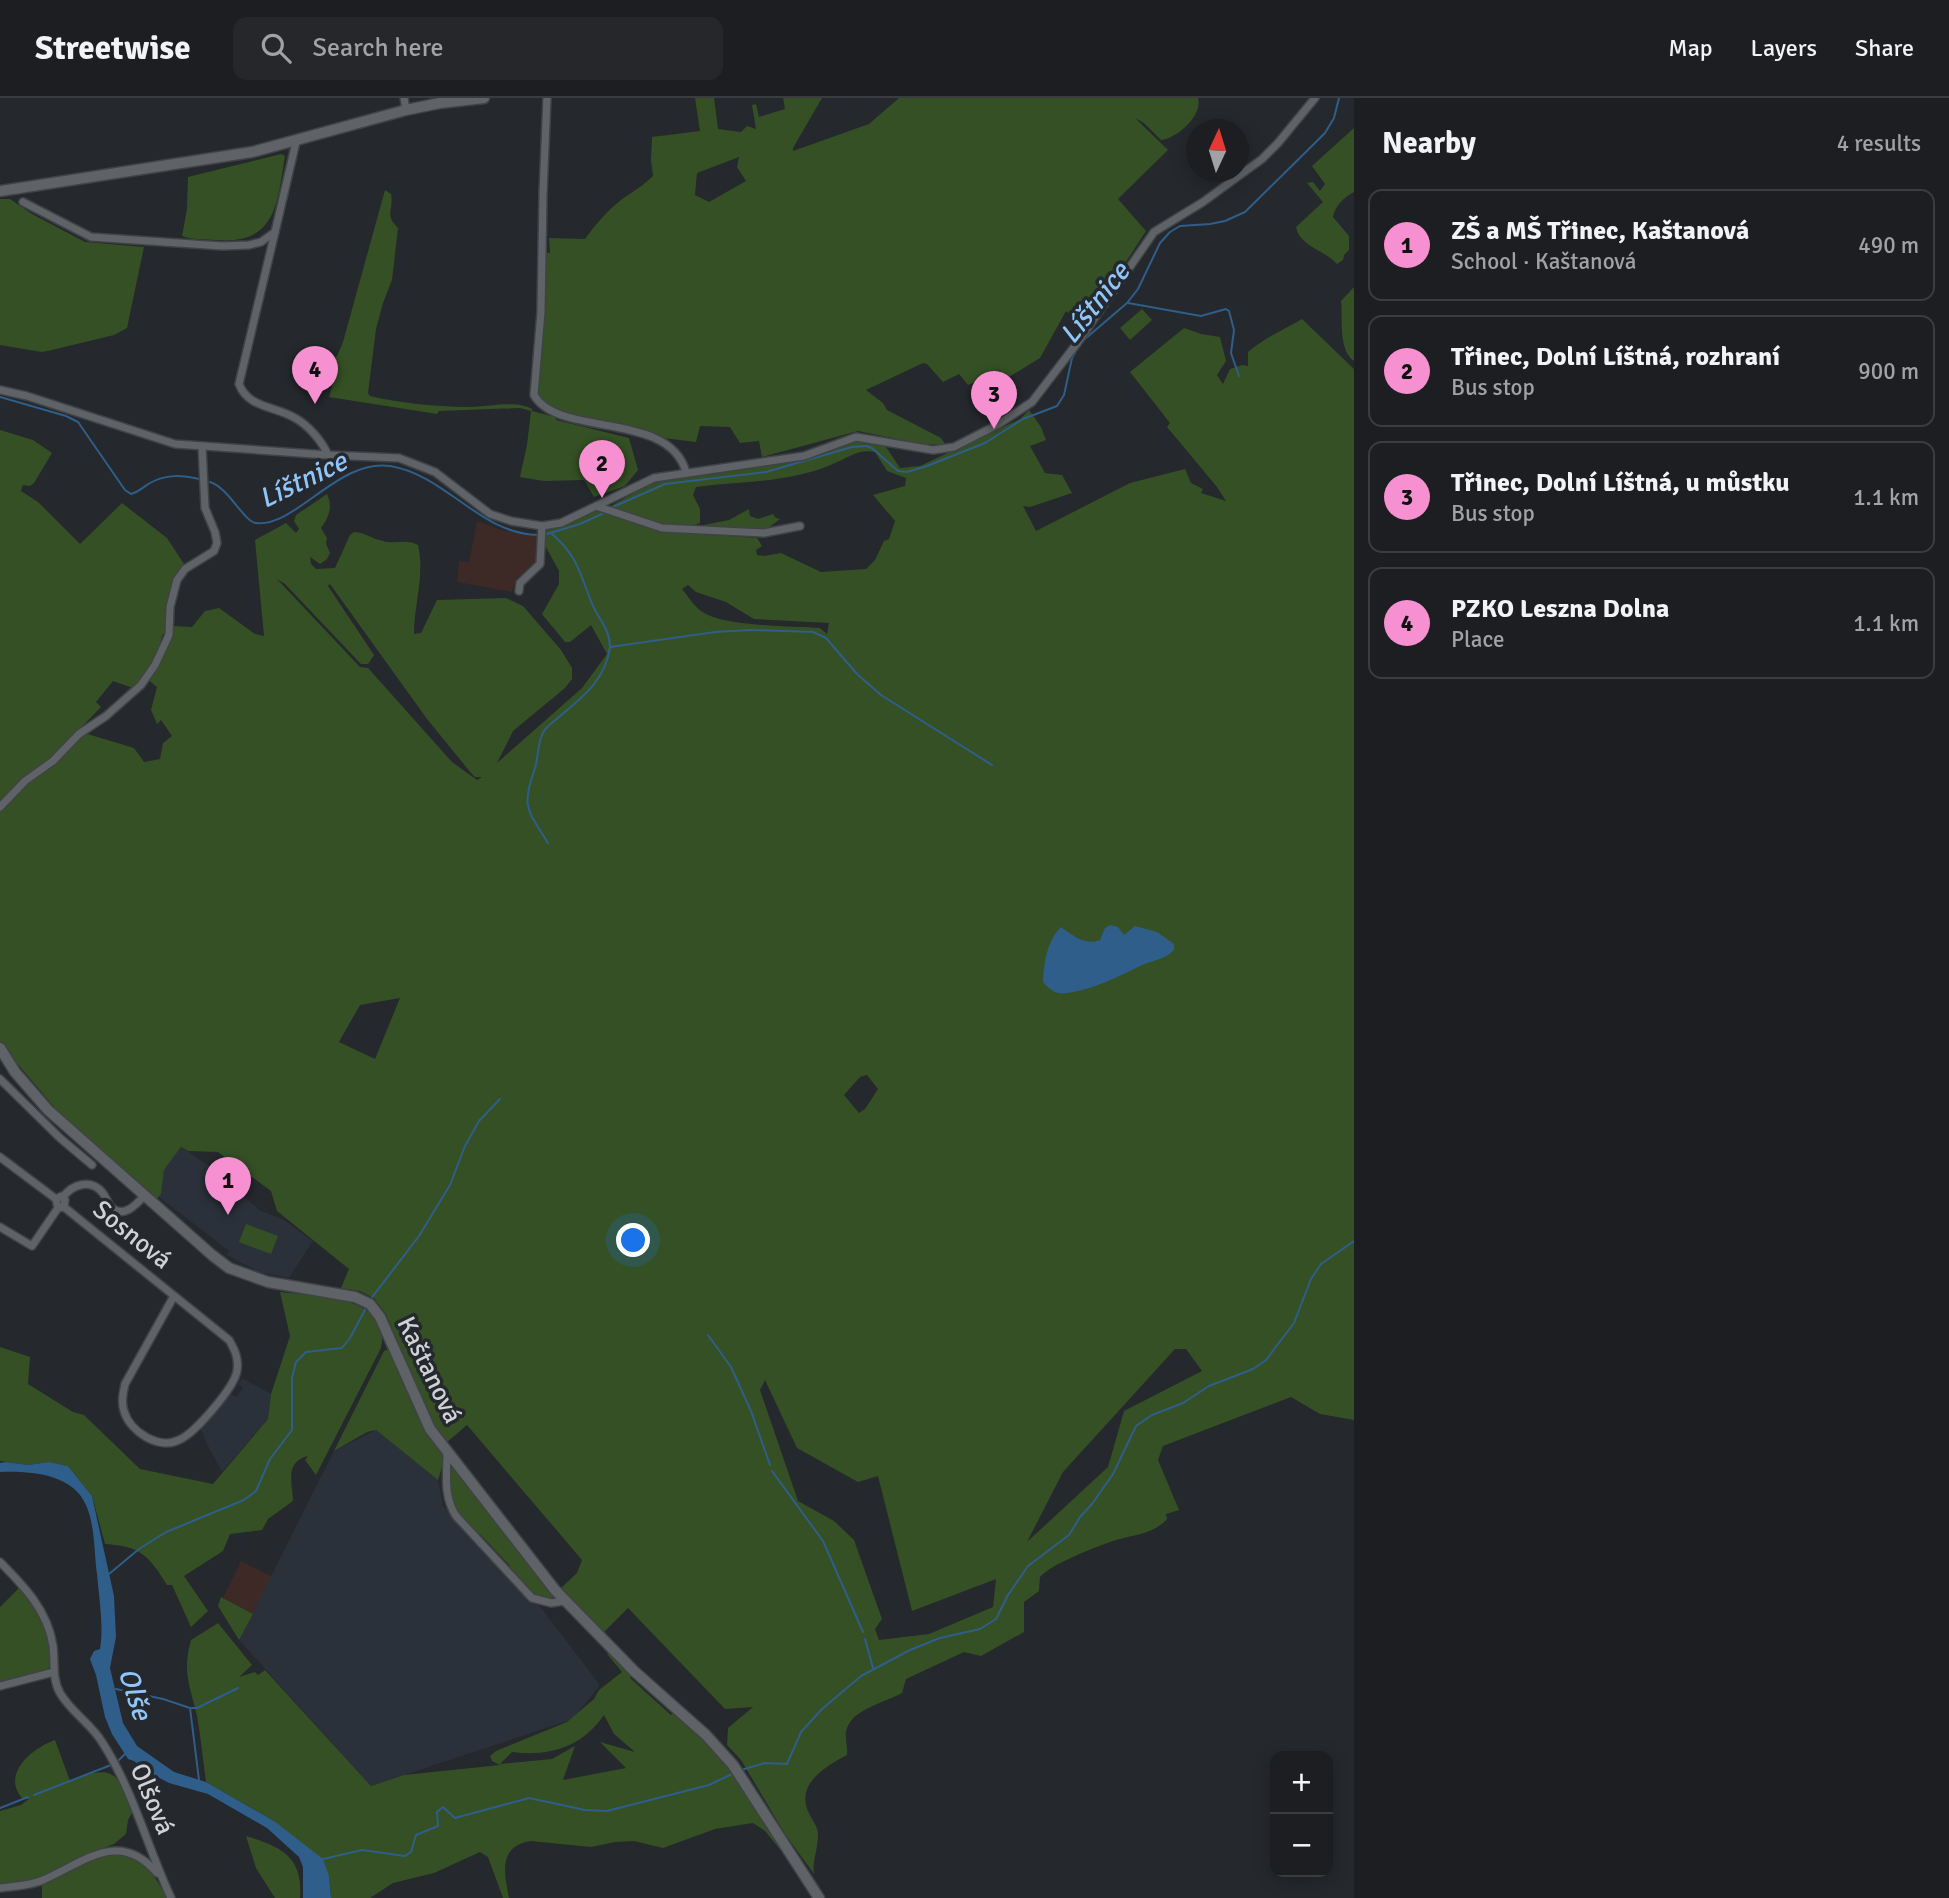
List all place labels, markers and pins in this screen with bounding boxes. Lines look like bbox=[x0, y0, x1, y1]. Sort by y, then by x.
pin: 4 bbox=[292, 346, 338, 404]
pin: 3 bbox=[971, 371, 1017, 429]
pin: 2 bbox=[579, 440, 625, 498]
pin: 1 bbox=[205, 1157, 251, 1215]

